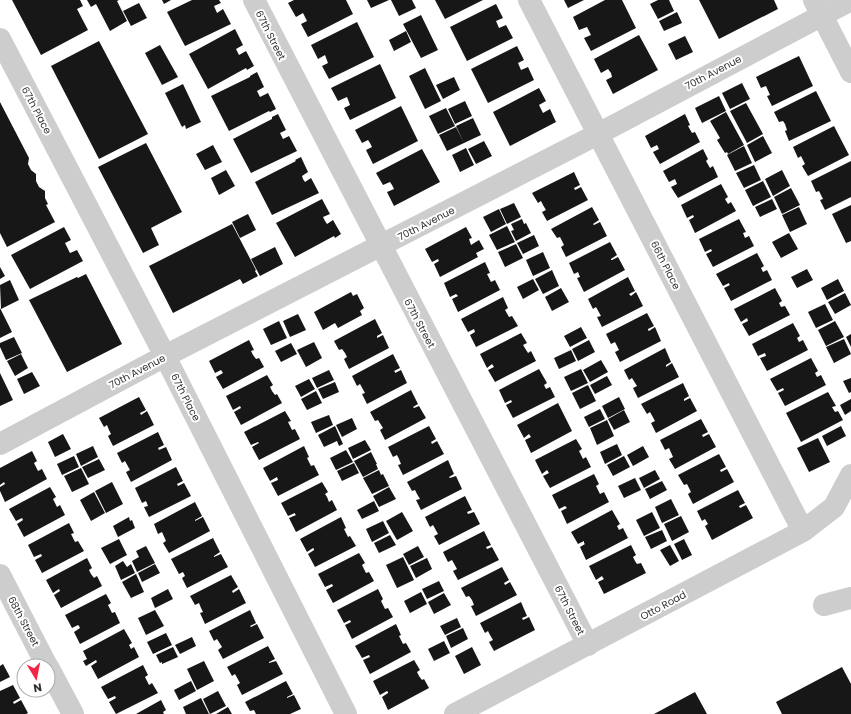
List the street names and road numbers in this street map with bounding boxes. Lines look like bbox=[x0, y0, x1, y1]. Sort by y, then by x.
street label: 67th Street bbox=[252, 8, 290, 63]
street label: 70th Avenue bbox=[682, 51, 744, 94]
street label: 67th Place bbox=[18, 84, 55, 137]
street label: 70th Avenue bbox=[395, 203, 457, 244]
street label: 66th Place bbox=[647, 238, 684, 292]
street label: 67th Street bbox=[400, 296, 439, 351]
street label: 70th Avenue bbox=[106, 350, 168, 393]
street label: 67th Place bbox=[167, 371, 204, 424]
street label: 67th Street bbox=[551, 583, 589, 638]
street label: Otto Road bbox=[638, 587, 689, 624]
street label: 68th Street bbox=[4, 594, 43, 649]

